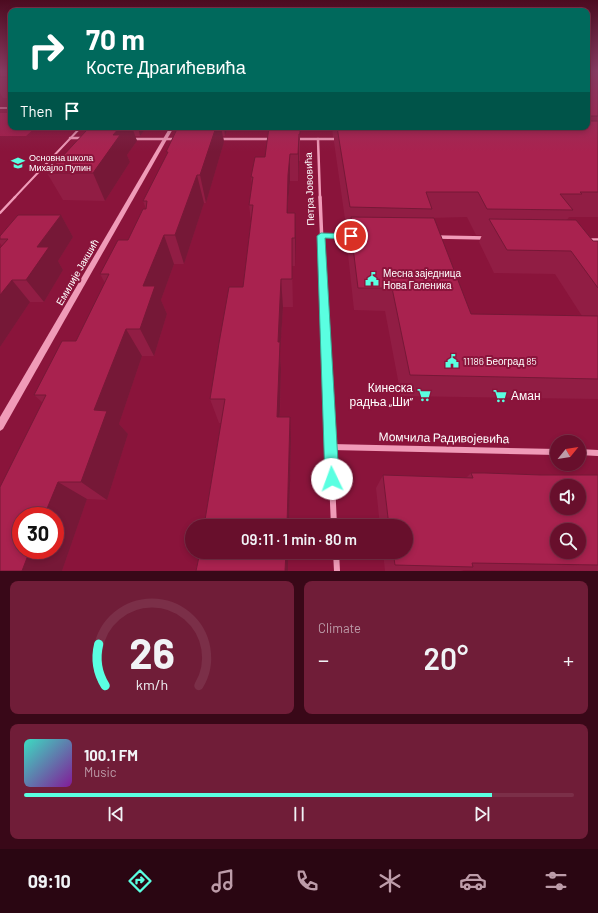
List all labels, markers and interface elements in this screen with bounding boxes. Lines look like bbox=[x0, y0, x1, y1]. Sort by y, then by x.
text: 70 m bbox=[86, 22, 145, 56]
icon: right bbox=[20, 24, 72, 76]
text: Косте Драгићевића bbox=[86, 56, 246, 78]
icon: arrive bbox=[61, 100, 83, 122]
text: Then bbox=[20, 102, 53, 120]
place label: Основна школа Михајло Пупин bbox=[29, 152, 93, 173]
street label: Петра Јововића bbox=[302, 152, 316, 226]
school or university icon: Основна школа Михајло Пупин bbox=[10, 155, 26, 171]
pin bbox=[334, 219, 368, 253]
icon: arrive bbox=[340, 225, 362, 247]
street label: Емилије Јакшић bbox=[53, 237, 101, 307]
place label: Месна заједница Нова Галеника bbox=[383, 267, 461, 291]
public building icon: Месна заједница Нова Галеника bbox=[364, 271, 380, 287]
public building icon: 11186 Београд 85 bbox=[444, 353, 460, 369]
place label: 11186 Београд 85 bbox=[463, 355, 537, 367]
place label: Кинеска радња „Ши” bbox=[350, 380, 414, 409]
supermarket icon: Кинеска радња „Ши” bbox=[416, 387, 432, 403]
supermarket icon: Аман bbox=[492, 388, 508, 404]
place label: Аман bbox=[511, 388, 541, 402]
street label: Момчила Радивојевића bbox=[379, 429, 510, 446]
north arrow bbox=[550, 435, 586, 471]
map controls bbox=[550, 435, 586, 559]
position arrow bbox=[311, 458, 353, 500]
button: sound bbox=[550, 479, 586, 515]
speed limit sign: 30 bbox=[12, 507, 64, 559]
button: search bbox=[550, 523, 586, 559]
text: 09:11 · 1 min · 80 m bbox=[241, 530, 357, 548]
text: Climate bbox=[318, 620, 361, 636]
text: 26 bbox=[129, 626, 175, 676]
text: 20° bbox=[424, 640, 468, 676]
text: − bbox=[318, 646, 329, 672]
text: + bbox=[563, 646, 574, 672]
text: km/h bbox=[136, 675, 168, 692]
text: 100.1 FM bbox=[84, 746, 138, 764]
text: Music bbox=[84, 764, 117, 780]
icon: previous bbox=[105, 803, 127, 825]
icon: pause bbox=[288, 803, 310, 825]
icon: next bbox=[471, 803, 493, 825]
icon: directions bbox=[126, 867, 154, 895]
icon: music bbox=[209, 867, 237, 895]
icon: phone bbox=[293, 867, 321, 895]
icon: climate bbox=[376, 867, 404, 895]
icon: car bbox=[459, 867, 487, 895]
icon: filters bbox=[542, 867, 570, 895]
text: 09:10 bbox=[28, 870, 71, 892]

